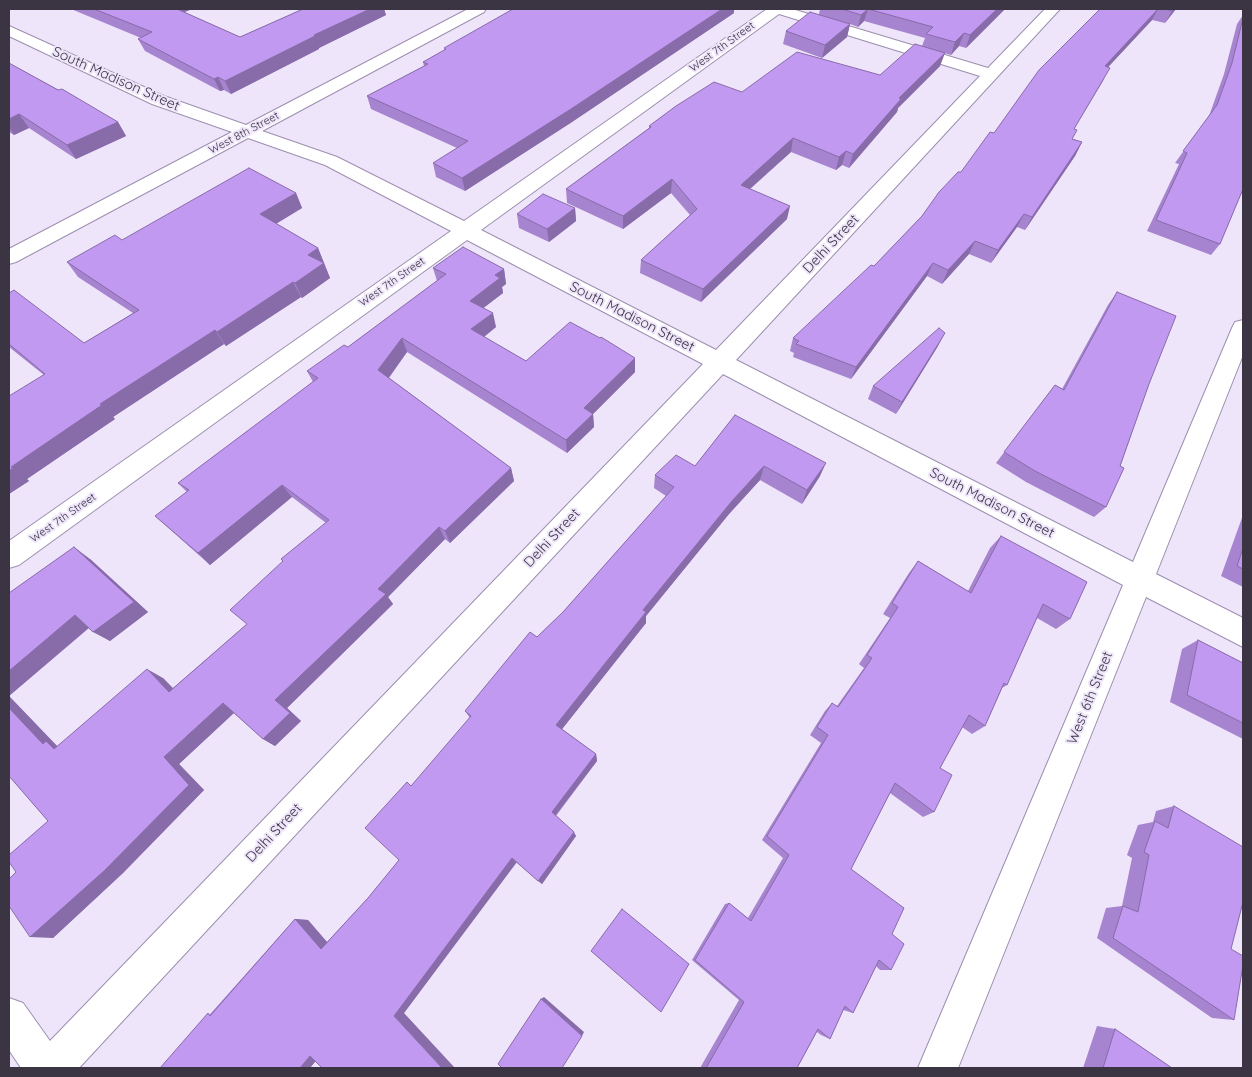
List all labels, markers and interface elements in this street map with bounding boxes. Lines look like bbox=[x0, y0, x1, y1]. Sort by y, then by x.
street label: West 7th Street bbox=[687, 19, 757, 75]
street label: South Madison Street bbox=[50, 43, 182, 115]
street label: West 8th Street bbox=[207, 109, 281, 157]
street label: Delhi Street bbox=[800, 211, 862, 277]
street label: West 7th Street bbox=[357, 254, 427, 310]
street label: South Madison Street bbox=[567, 278, 697, 356]
street label: South Madison Street bbox=[927, 464, 1057, 542]
street label: West 7th Street bbox=[28, 490, 98, 546]
street label: Delhi Street bbox=[521, 505, 583, 571]
street label: West 6th Street bbox=[1064, 649, 1116, 747]
street label: Delhi Street bbox=[243, 800, 305, 866]

